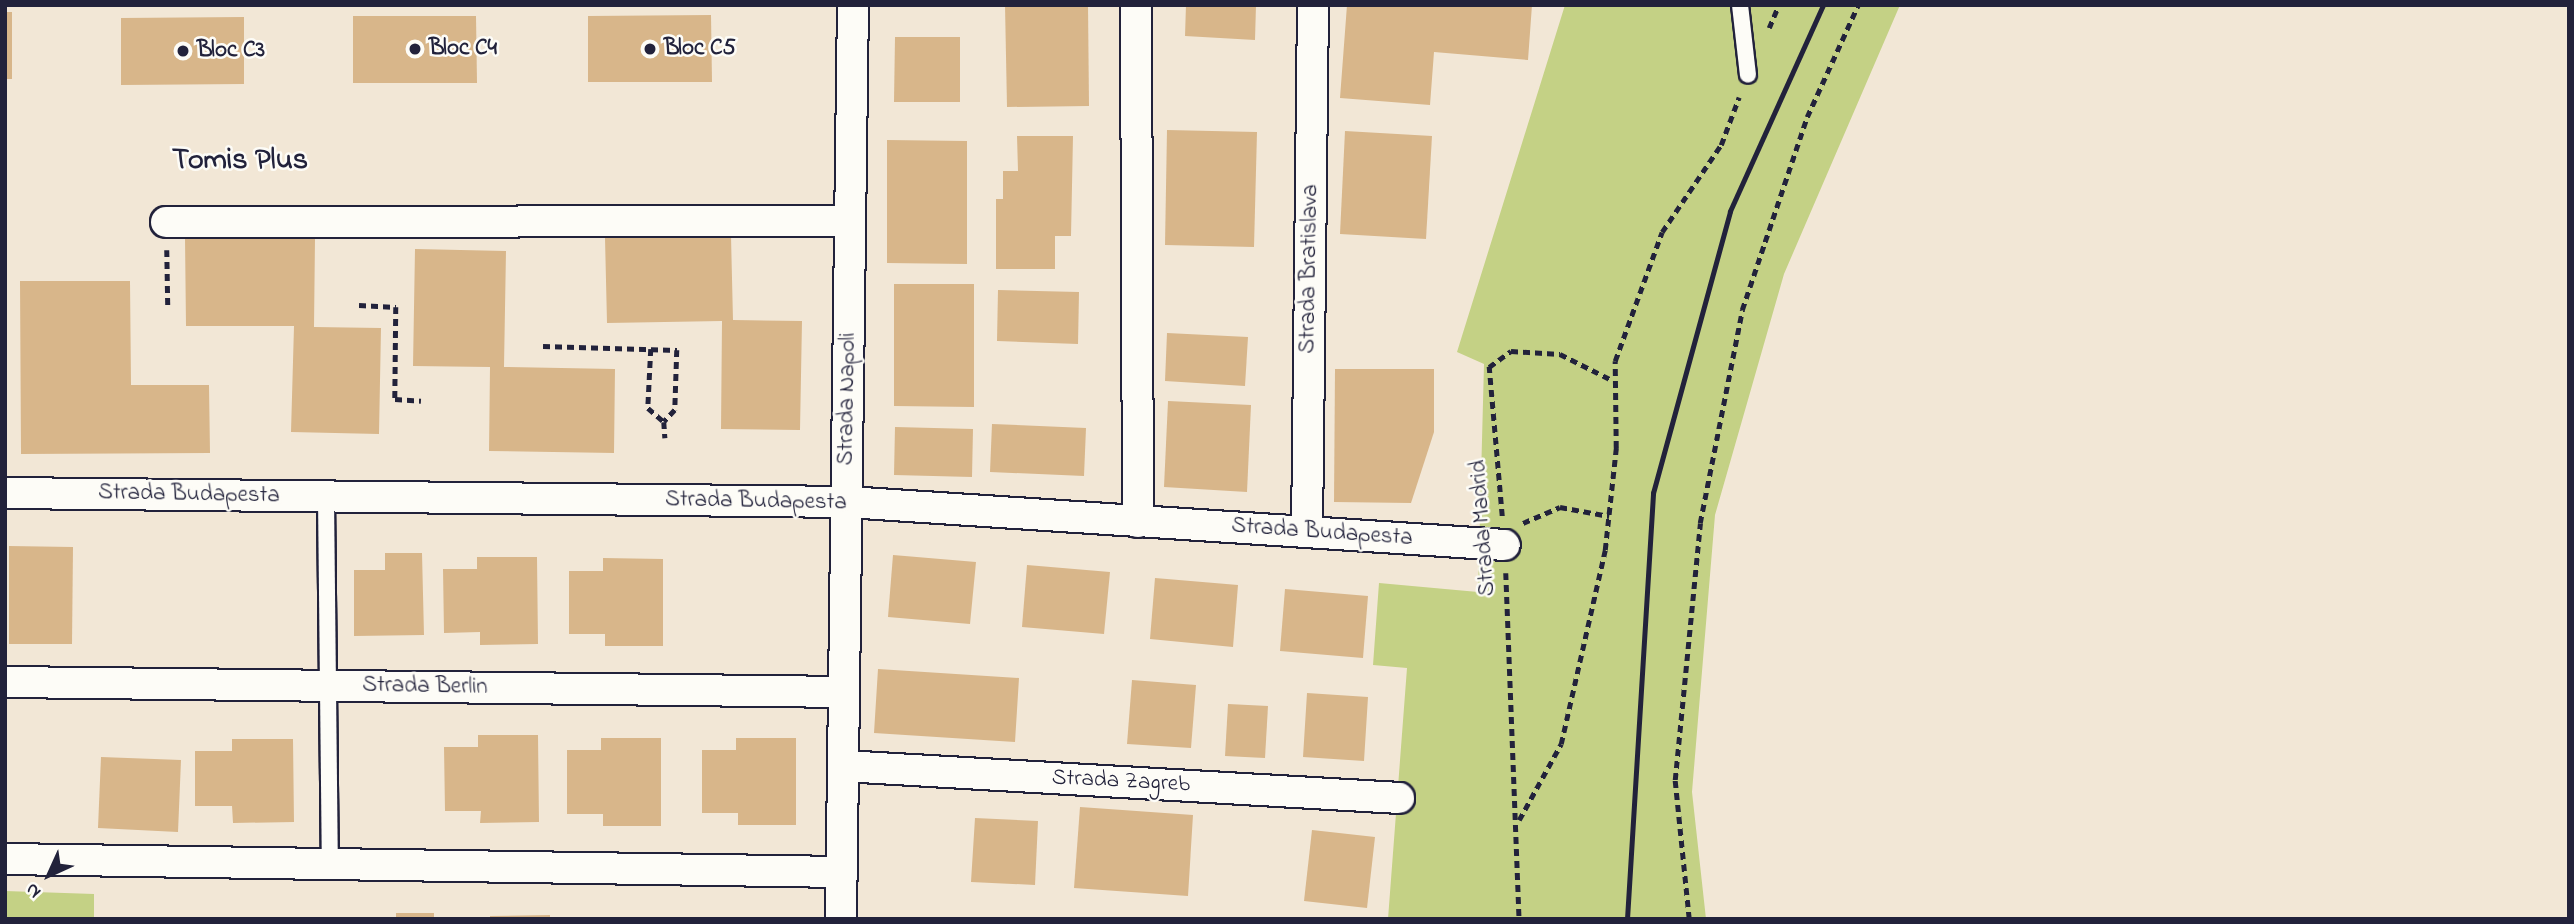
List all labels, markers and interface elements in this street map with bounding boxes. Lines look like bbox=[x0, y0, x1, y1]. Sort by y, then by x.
place label: Bloc C4 bbox=[429, 35, 497, 63]
place label: Bloc C5 bbox=[664, 35, 736, 63]
place label: Bloc C3 bbox=[197, 37, 265, 65]
marker: Bloc C4 bbox=[407, 41, 423, 57]
marker: Bloc C5 bbox=[642, 41, 658, 57]
marker: Bloc C3 bbox=[175, 43, 191, 59]
district label: Tomis Plus bbox=[172, 143, 308, 179]
street label: Strada Bratislava bbox=[1295, 184, 1325, 354]
street label: Strada Napoli bbox=[833, 332, 863, 466]
street label: Strada Madrid bbox=[1465, 459, 1503, 597]
street label: Strada Budapesta bbox=[98, 480, 280, 510]
street label: Strada Budapesta bbox=[665, 487, 847, 517]
street label: Strada Budapesta bbox=[1230, 513, 1414, 553]
street label: Strada Berlin bbox=[362, 672, 488, 702]
street label: Strada Zagreb bbox=[1051, 765, 1191, 799]
north arrow bbox=[14, 840, 84, 910]
text: N bbox=[20, 876, 48, 904]

